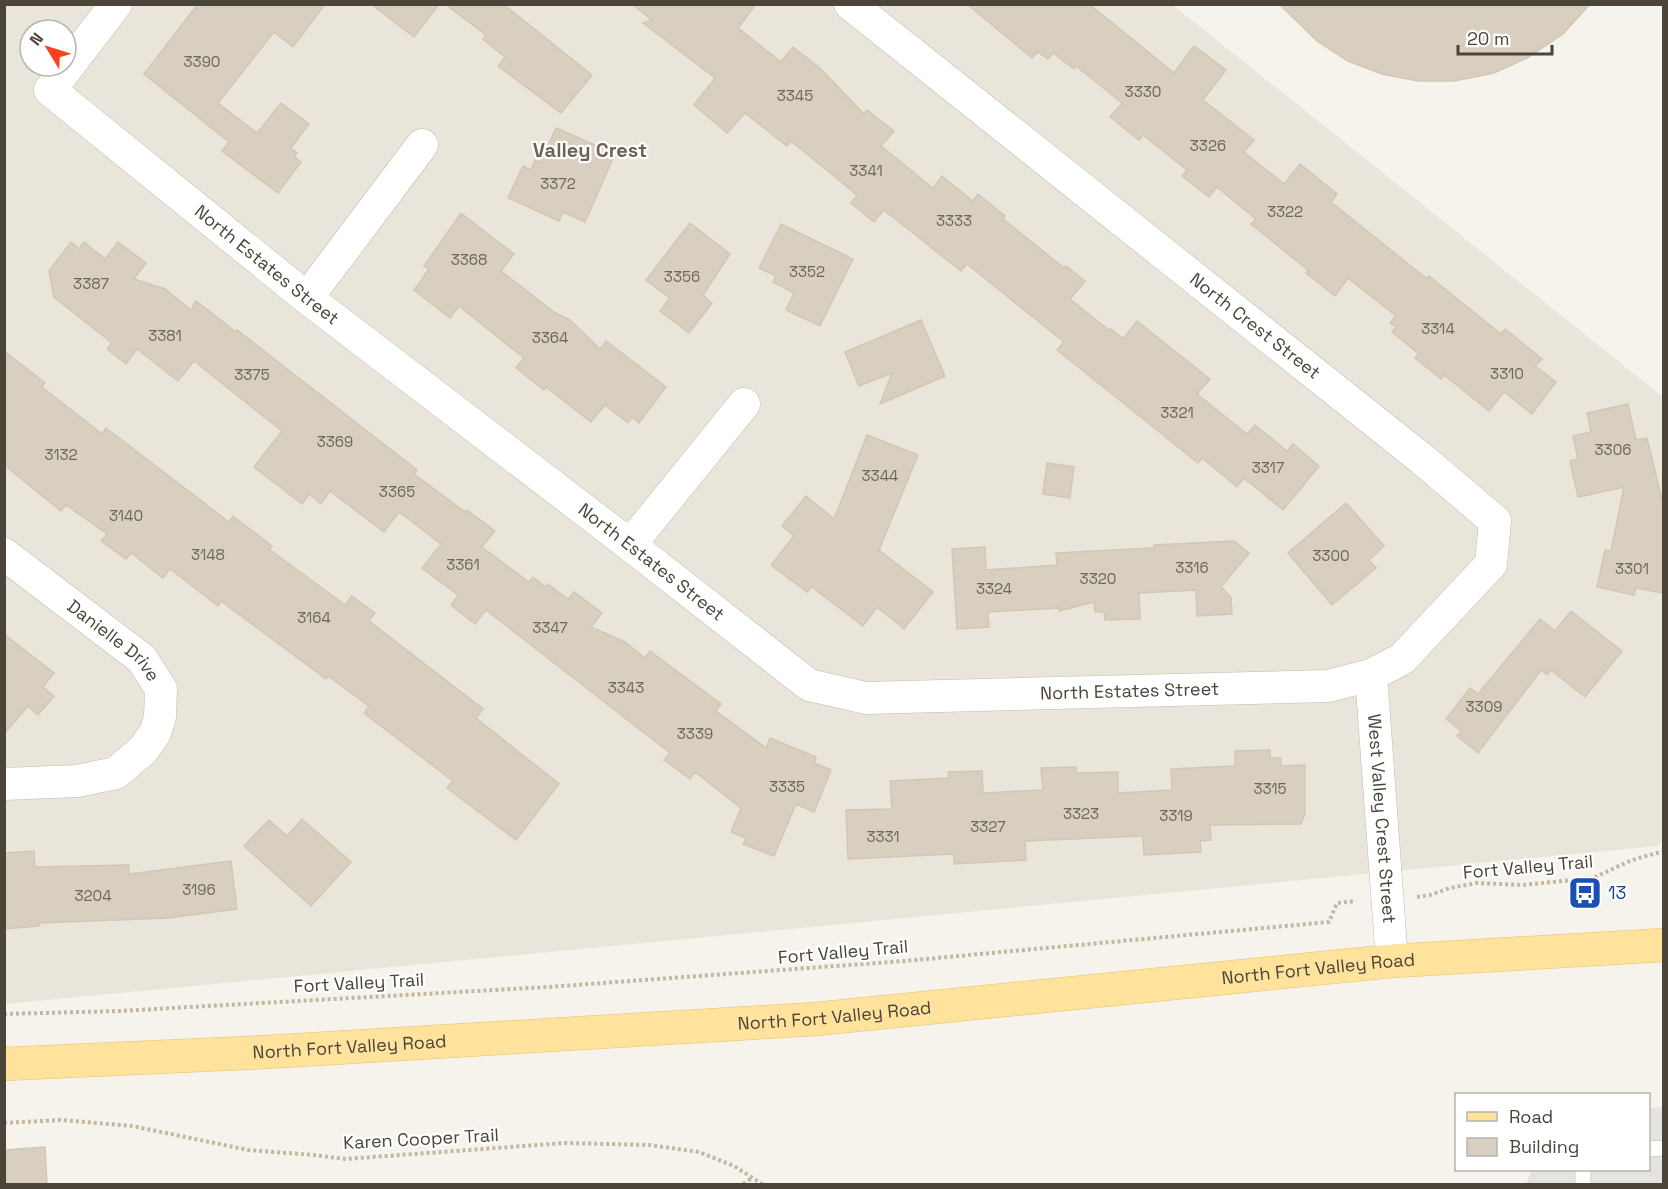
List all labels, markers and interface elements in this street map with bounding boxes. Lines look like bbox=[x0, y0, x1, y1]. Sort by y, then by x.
north arrow bbox=[18, 18, 78, 78]
scale bar bbox=[1458, 18, 1552, 56]
text: 20 m bbox=[1467, 27, 1510, 50]
text: N bbox=[25, 28, 48, 50]
house number: 3390 bbox=[184, 52, 220, 71]
house number: 3330 bbox=[1125, 82, 1161, 101]
house number: 3345 bbox=[777, 86, 813, 105]
house number: 3326 bbox=[1190, 136, 1226, 155]
district label: Valley Crest bbox=[533, 137, 647, 163]
house number: 3341 bbox=[849, 161, 883, 180]
house number: 3372 bbox=[540, 174, 576, 193]
street label: North Estates Street bbox=[190, 200, 344, 330]
house number: 3322 bbox=[1267, 202, 1303, 221]
house number: 3333 bbox=[936, 211, 972, 230]
house number: 3368 bbox=[451, 250, 487, 269]
house number: 3352 bbox=[789, 262, 825, 281]
house number: 3356 bbox=[664, 267, 700, 286]
street label: North Crest Street bbox=[1185, 267, 1325, 384]
house number: 3387 bbox=[73, 274, 109, 293]
house number: 3314 bbox=[1421, 319, 1455, 338]
house number: 3381 bbox=[148, 326, 182, 345]
house number: 3364 bbox=[532, 328, 568, 347]
house number: 3310 bbox=[1490, 364, 1524, 383]
house number: 3375 bbox=[234, 365, 270, 384]
house number: 3321 bbox=[1160, 403, 1194, 422]
house number: 3369 bbox=[317, 432, 353, 451]
house number: 3306 bbox=[1595, 440, 1631, 459]
house number: 3132 bbox=[44, 445, 78, 464]
house number: 3317 bbox=[1252, 458, 1284, 477]
house number: 3344 bbox=[862, 466, 898, 485]
house number: 3365 bbox=[379, 482, 415, 501]
street label: North Estates Street bbox=[574, 498, 729, 626]
house number: 3140 bbox=[109, 506, 143, 525]
house number: 3148 bbox=[191, 545, 225, 564]
house number: 3300 bbox=[1312, 546, 1350, 565]
house number: 3361 bbox=[446, 555, 480, 574]
house number: 3316 bbox=[1175, 558, 1209, 577]
house number: 3301 bbox=[1615, 559, 1649, 578]
house number: 3320 bbox=[1080, 569, 1116, 588]
house number: 3324 bbox=[976, 579, 1012, 598]
street label: Danielle Drive bbox=[63, 594, 165, 686]
house number: 3164 bbox=[297, 608, 331, 627]
house number: 3347 bbox=[532, 618, 568, 637]
street label: North Estates Street bbox=[1040, 677, 1219, 704]
house number: 3343 bbox=[608, 678, 644, 697]
house number: 3309 bbox=[1466, 697, 1502, 716]
street label: West Valley Crest Street bbox=[1363, 713, 1401, 924]
house number: 3339 bbox=[677, 724, 713, 743]
house number: 3335 bbox=[769, 777, 805, 796]
house number: 3315 bbox=[1253, 779, 1287, 798]
house number: 3323 bbox=[1063, 804, 1099, 823]
house number: 3319 bbox=[1159, 806, 1193, 825]
house number: 3327 bbox=[970, 817, 1006, 836]
house number: 3331 bbox=[866, 827, 900, 846]
street label: Fort Valley Trail bbox=[1462, 849, 1594, 884]
bus stop icon: 13 bbox=[1567, 875, 1603, 911]
house number: 3196 bbox=[182, 880, 216, 899]
place label: 13 bbox=[1608, 881, 1626, 904]
house number: 3204 bbox=[74, 886, 112, 905]
street label: Fort Valley Trail bbox=[777, 934, 909, 969]
street label: North Fort Valley Road bbox=[1220, 948, 1416, 989]
street label: Fort Valley Trail bbox=[293, 968, 425, 997]
street label: North Fort Valley Road bbox=[737, 995, 932, 1035]
street label: North Fort Valley Road bbox=[252, 1029, 447, 1064]
legend bbox=[1455, 1093, 1650, 1171]
text: Road bbox=[1509, 1105, 1553, 1128]
street label: Karen Cooper Trail bbox=[342, 1123, 499, 1154]
text: Building bbox=[1509, 1135, 1579, 1158]

